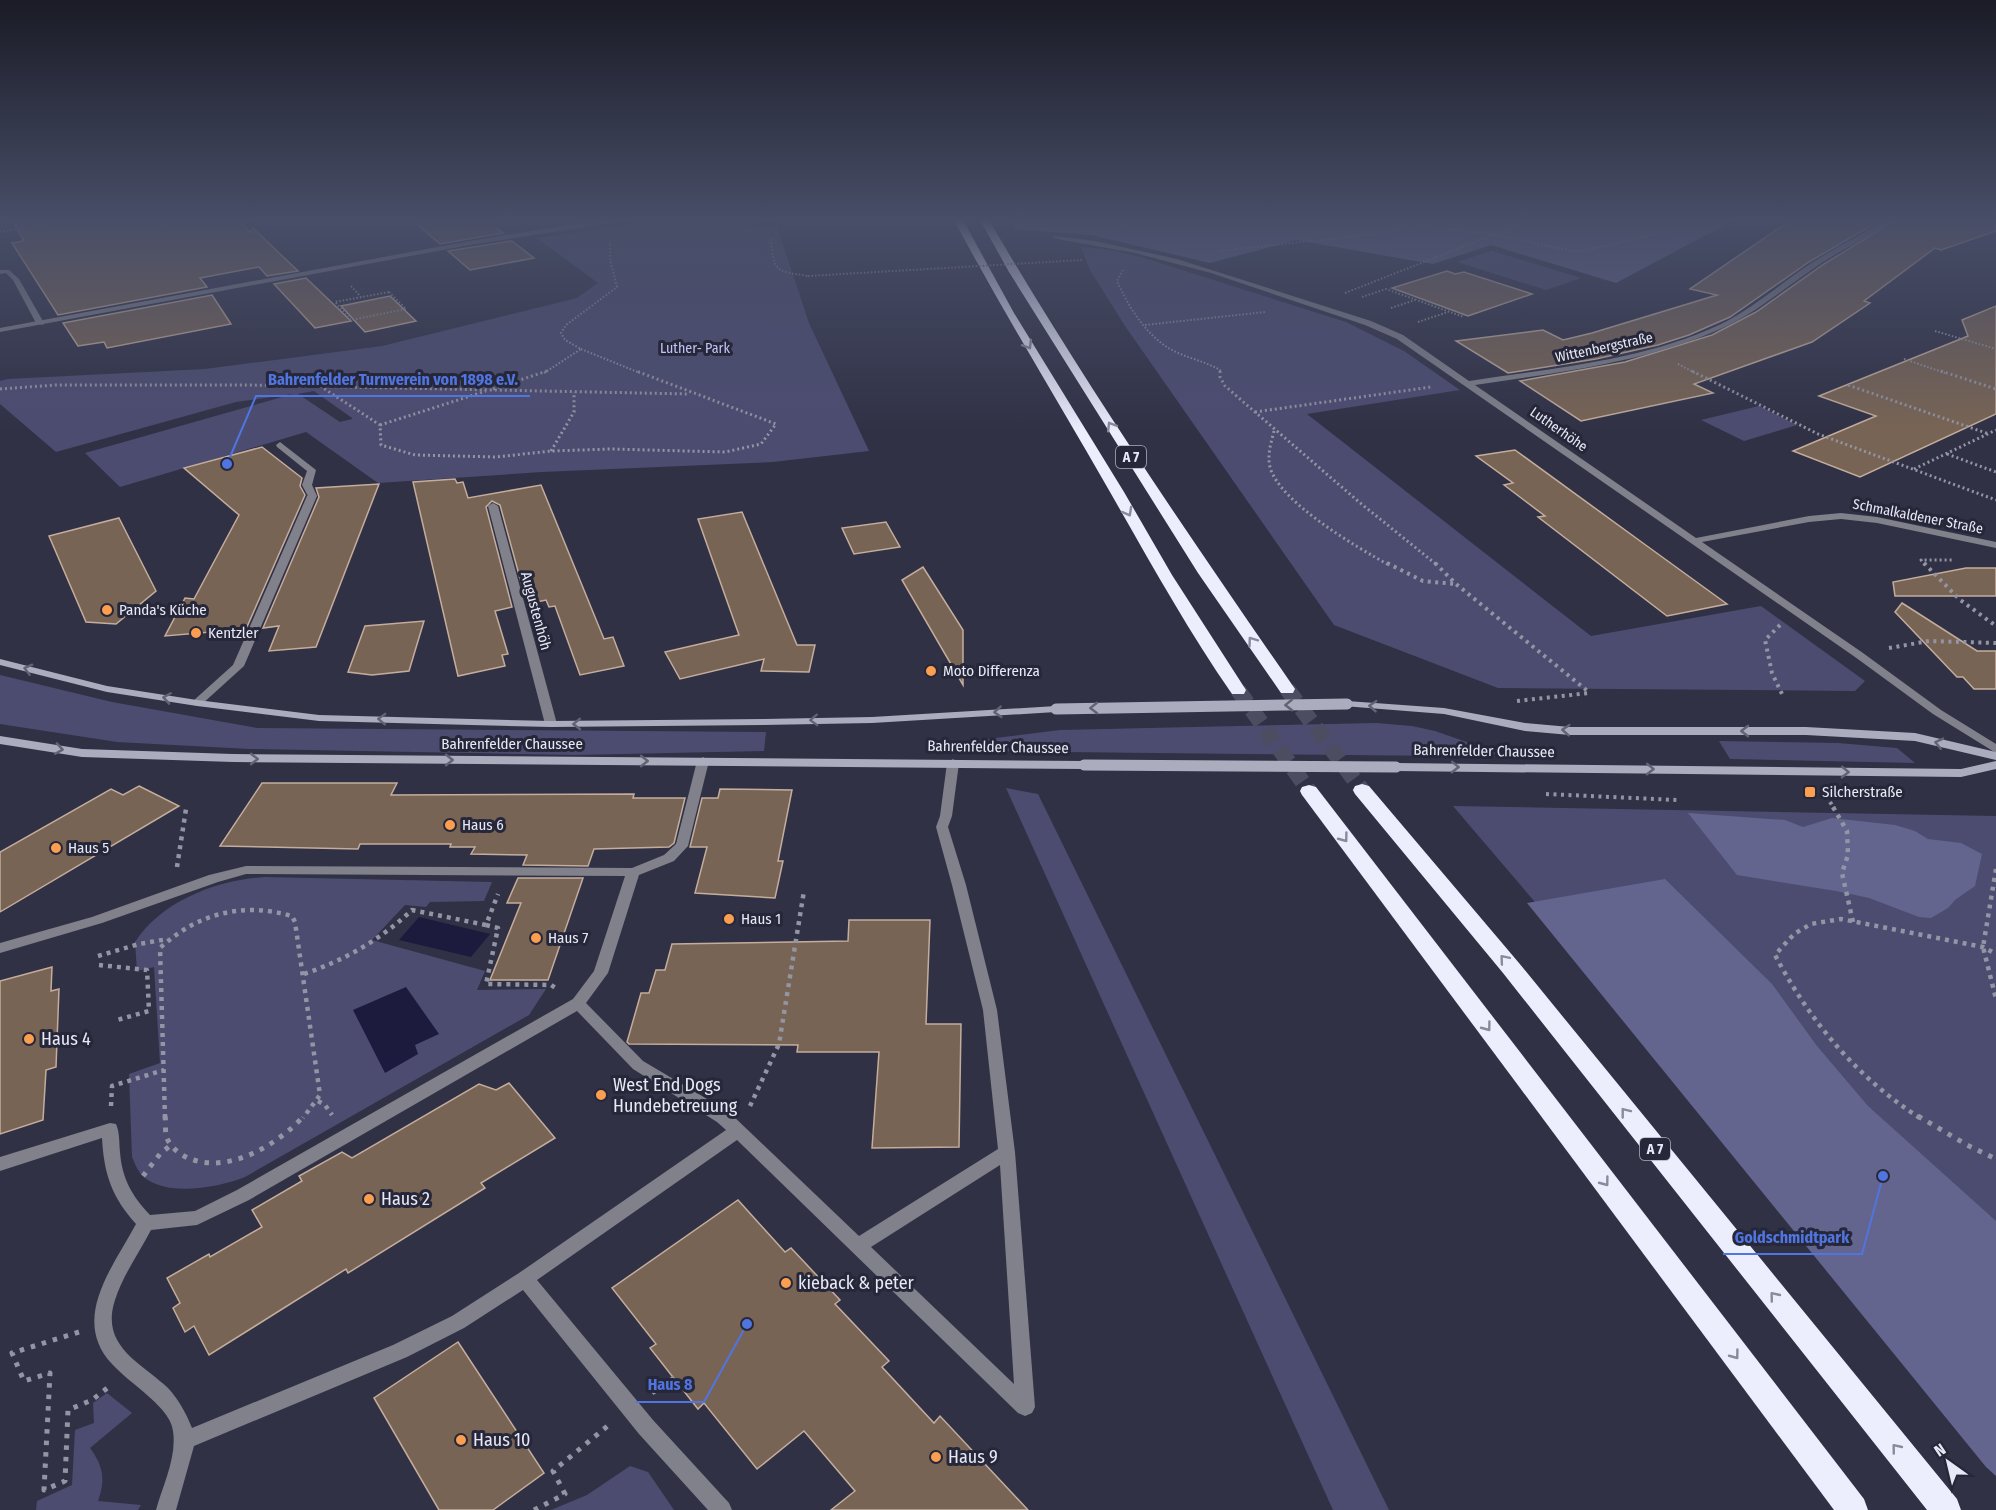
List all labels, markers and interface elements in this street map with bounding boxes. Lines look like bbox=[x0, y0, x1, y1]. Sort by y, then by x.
street label: Wittenbergstraße bbox=[1554, 329, 1654, 366]
one-way arrow bbox=[1021, 339, 1033, 349]
park label: Luther- Park bbox=[660, 340, 730, 357]
callout: Bahrenfelder Turnverein von 1898 e.V. bbox=[256, 362, 530, 396]
text: Bahrenfelder Turnverein von 1898 e.V. bbox=[268, 370, 518, 389]
street label: Lutherhöhe bbox=[1527, 403, 1591, 455]
one-way arrow bbox=[1107, 421, 1118, 432]
road number: A 7 bbox=[1116, 446, 1146, 468]
street label: Schmalkaldener Straße bbox=[1851, 496, 1985, 537]
one-way arrow bbox=[1121, 506, 1132, 516]
street label: Augustenhöh bbox=[517, 570, 555, 652]
place label: Panda's Küche bbox=[119, 601, 207, 619]
marker: Panda's Küche bbox=[100, 603, 114, 617]
place label: Kentzler bbox=[208, 624, 259, 642]
marker: Kentzler bbox=[189, 626, 203, 640]
one-way arrow bbox=[1249, 637, 1260, 648]
place label: Moto Differenza bbox=[943, 662, 1040, 680]
one-way arrow bbox=[23, 663, 33, 676]
marker: Moto Differenza bbox=[924, 664, 938, 678]
one-way arrow bbox=[162, 693, 172, 705]
one-way arrow bbox=[1284, 698, 1293, 711]
one-way arrow bbox=[1368, 699, 1377, 712]
one-way arrow bbox=[1089, 702, 1098, 714]
one-way arrow bbox=[993, 705, 1002, 718]
one-way arrow bbox=[377, 713, 386, 726]
one-way arrow bbox=[809, 714, 818, 727]
one-way arrow bbox=[572, 717, 581, 730]
one-way arrow bbox=[1561, 724, 1570, 737]
one-way arrow bbox=[1740, 725, 1749, 737]
street label: Bahrenfelder Chaussee bbox=[441, 735, 583, 753]
street label: Bahrenfelder Chaussee bbox=[927, 737, 1069, 757]
one-way arrow bbox=[1934, 737, 1944, 750]
street label: Bahrenfelder Chaussee bbox=[1413, 741, 1555, 761]
one-way arrow bbox=[54, 743, 64, 755]
one-way arrow bbox=[249, 753, 258, 765]
one-way arrow bbox=[444, 754, 453, 766]
one-way arrow bbox=[639, 755, 648, 767]
one-way arrow bbox=[1450, 761, 1459, 773]
one-way arrow bbox=[1645, 763, 1654, 776]
one-way arrow bbox=[1840, 766, 1849, 778]
place label: Silcherstraße bbox=[1822, 783, 1903, 801]
marker: Silcherstraße bbox=[1803, 785, 1817, 799]
place label: Haus 6 bbox=[462, 816, 504, 834]
marker: Haus 6 bbox=[443, 818, 457, 832]
one-way arrow bbox=[1337, 831, 1348, 842]
place label: Haus 5 bbox=[68, 839, 109, 857]
marker: Haus 5 bbox=[49, 841, 63, 855]
place label: Haus 1 bbox=[741, 910, 781, 928]
marker: Haus 1 bbox=[722, 912, 736, 926]
place label: Haus 7 bbox=[548, 929, 588, 947]
marker: Haus 7 bbox=[529, 931, 543, 945]
one-way arrow bbox=[1500, 955, 1511, 966]
one-way arrow bbox=[1480, 1020, 1491, 1031]
place label: Haus 4 bbox=[41, 1028, 91, 1050]
marker: Haus 4 bbox=[22, 1032, 36, 1046]
place label: West End Dogs Hundebetreuung bbox=[613, 1074, 738, 1117]
marker: West End Dogs Hundebetreuung bbox=[594, 1088, 608, 1102]
one-way arrow bbox=[1622, 1108, 1633, 1119]
road number: A 7 bbox=[1640, 1138, 1670, 1160]
one-way arrow bbox=[1597, 1176, 1608, 1187]
place label: Haus 2 bbox=[381, 1188, 430, 1210]
marker: Haus 2 bbox=[362, 1192, 376, 1206]
callout: Goldschmidtpark bbox=[1723, 1220, 1862, 1254]
text: Goldschmidtpark bbox=[1735, 1228, 1850, 1247]
place label: kieback & peter bbox=[798, 1272, 915, 1294]
marker: kieback & peter bbox=[779, 1276, 793, 1290]
one-way arrow bbox=[1770, 1292, 1781, 1303]
one-way arrow bbox=[1728, 1348, 1739, 1359]
callout: Haus 8 bbox=[636, 1368, 704, 1402]
text: Haus 8 bbox=[648, 1375, 693, 1394]
place label: Haus 10 bbox=[473, 1429, 530, 1451]
north arrow bbox=[1918, 1432, 1978, 1492]
marker: Haus 10 bbox=[454, 1433, 468, 1447]
text: N bbox=[1931, 1439, 1949, 1461]
one-way arrow bbox=[1893, 1444, 1904, 1455]
place label: Haus 9 bbox=[948, 1446, 998, 1468]
marker: Haus 9 bbox=[929, 1450, 943, 1464]

